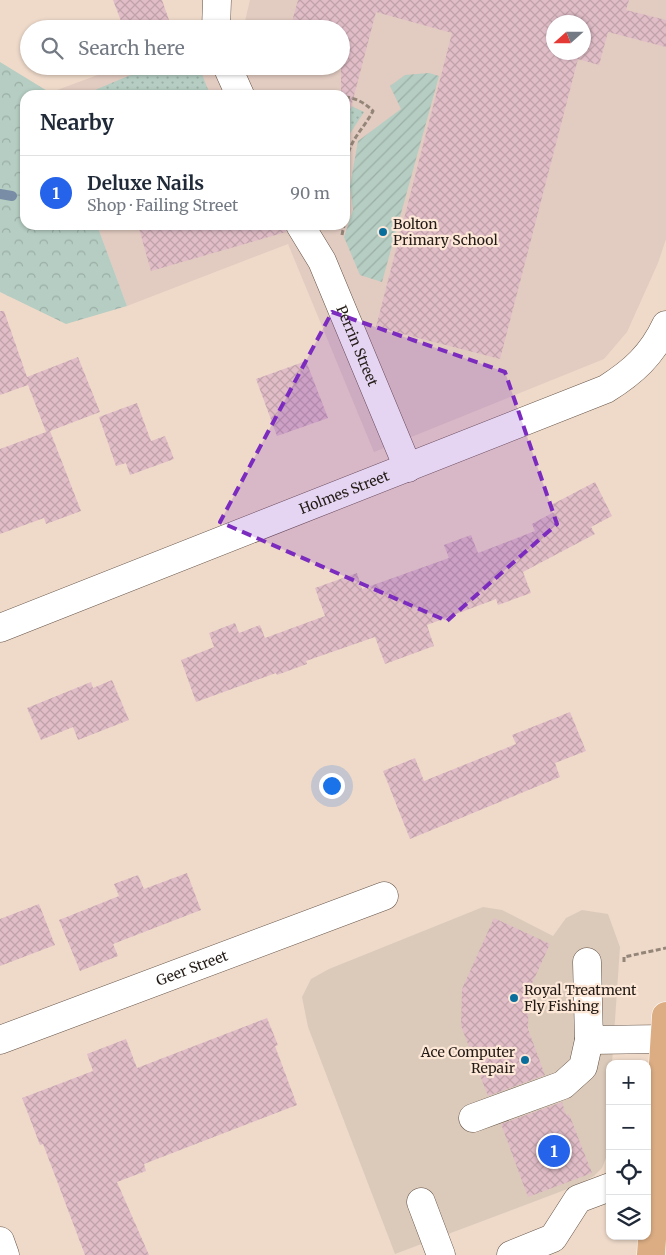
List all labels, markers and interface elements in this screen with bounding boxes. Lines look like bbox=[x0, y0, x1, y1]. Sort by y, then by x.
north arrow bbox=[546, 15, 591, 60]
search box bbox=[20, 20, 350, 75]
icon: search bbox=[38, 34, 66, 62]
text: Search here bbox=[78, 36, 185, 60]
text: Nearby bbox=[40, 109, 114, 136]
text: Deluxe Nails bbox=[87, 171, 204, 195]
text: 1 bbox=[52, 183, 60, 203]
text: 90 m bbox=[290, 183, 330, 203]
text: Shop · Failing Street bbox=[87, 195, 238, 215]
place label: Bolton Primary School bbox=[393, 215, 498, 249]
marker: Bolton Primary School bbox=[377, 226, 389, 238]
street label: Perrin Street bbox=[332, 303, 382, 389]
street label: Holmes Street bbox=[297, 466, 392, 518]
your location bbox=[319, 773, 345, 799]
street label: Geer Street bbox=[154, 946, 231, 990]
place label: Royal Treatment Fly Fishing bbox=[524, 981, 637, 1015]
marker: Royal Treatment Fly Fishing bbox=[508, 992, 520, 1004]
place label: Ace Computer Repair bbox=[420, 1043, 515, 1077]
marker: Ace Computer Repair bbox=[519, 1054, 531, 1066]
map controls bbox=[606, 1060, 651, 1240]
button: + bbox=[606, 1060, 651, 1105]
button: − bbox=[606, 1105, 651, 1150]
pin: 1 bbox=[538, 1132, 570, 1170]
button: locate bbox=[606, 1150, 651, 1195]
button: layers bbox=[606, 1195, 651, 1240]

